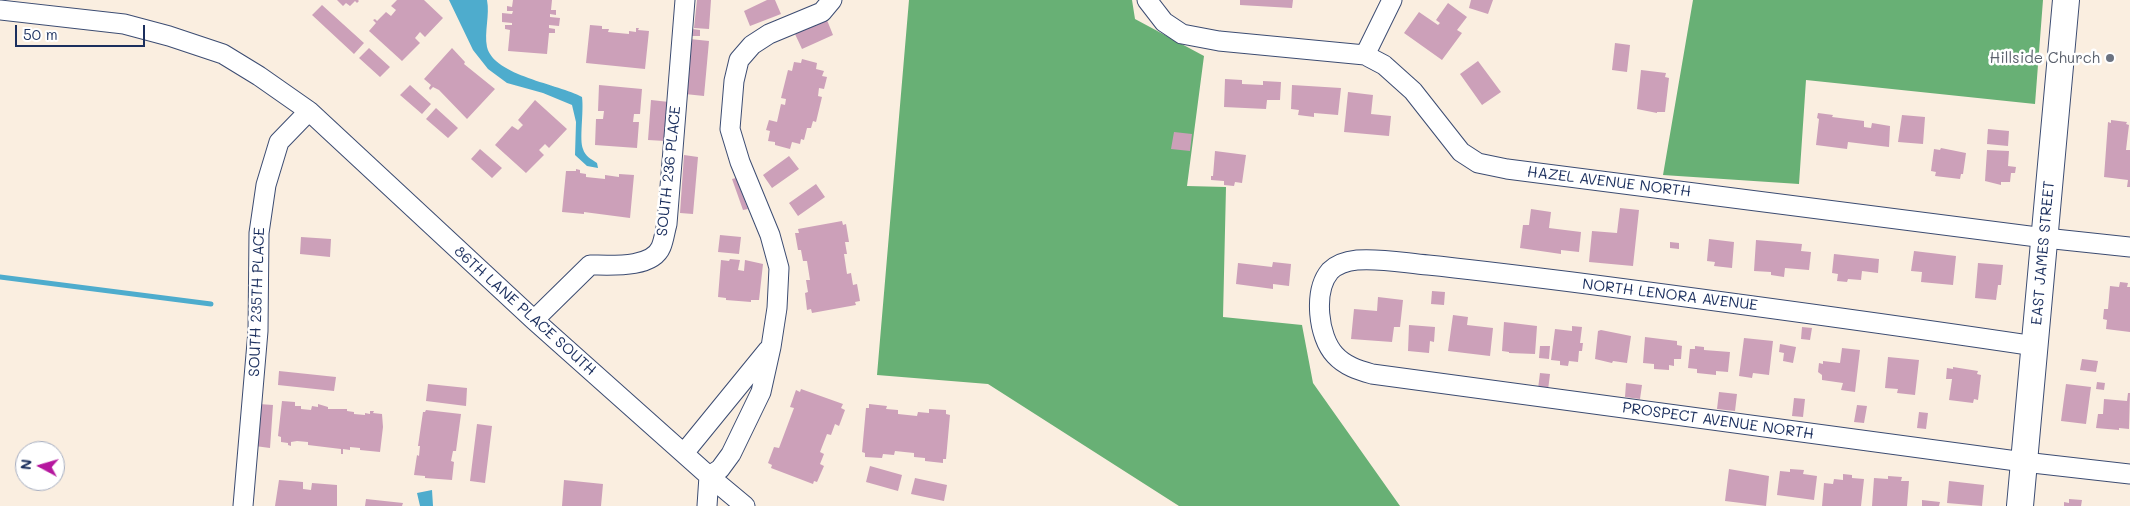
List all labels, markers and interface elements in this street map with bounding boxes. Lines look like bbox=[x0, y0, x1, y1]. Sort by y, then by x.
scale bar bbox=[18, 15, 148, 47]
text: 50 m bbox=[23, 24, 58, 44]
place label: Hillside Church bbox=[1990, 49, 2100, 67]
marker: Hillside Church bbox=[2104, 52, 2116, 64]
street label: SOUTH 236 PLACE bbox=[653, 105, 685, 237]
street label: HAZEL AVENUE NORTH bbox=[1526, 163, 1692, 201]
street label: EAST JAMES STREET bbox=[2028, 180, 2058, 326]
street label: SOUTH 235TH PLACE bbox=[245, 227, 269, 377]
street label: 86TH LANE PLACE SOUTH bbox=[450, 243, 600, 379]
street label: NORTH LENORA AVENUE bbox=[1581, 275, 1759, 315]
street label: PROSPECT AVENUE NORTH bbox=[1621, 399, 1815, 443]
north arrow bbox=[15, 441, 65, 491]
text: N bbox=[16, 458, 36, 471]

